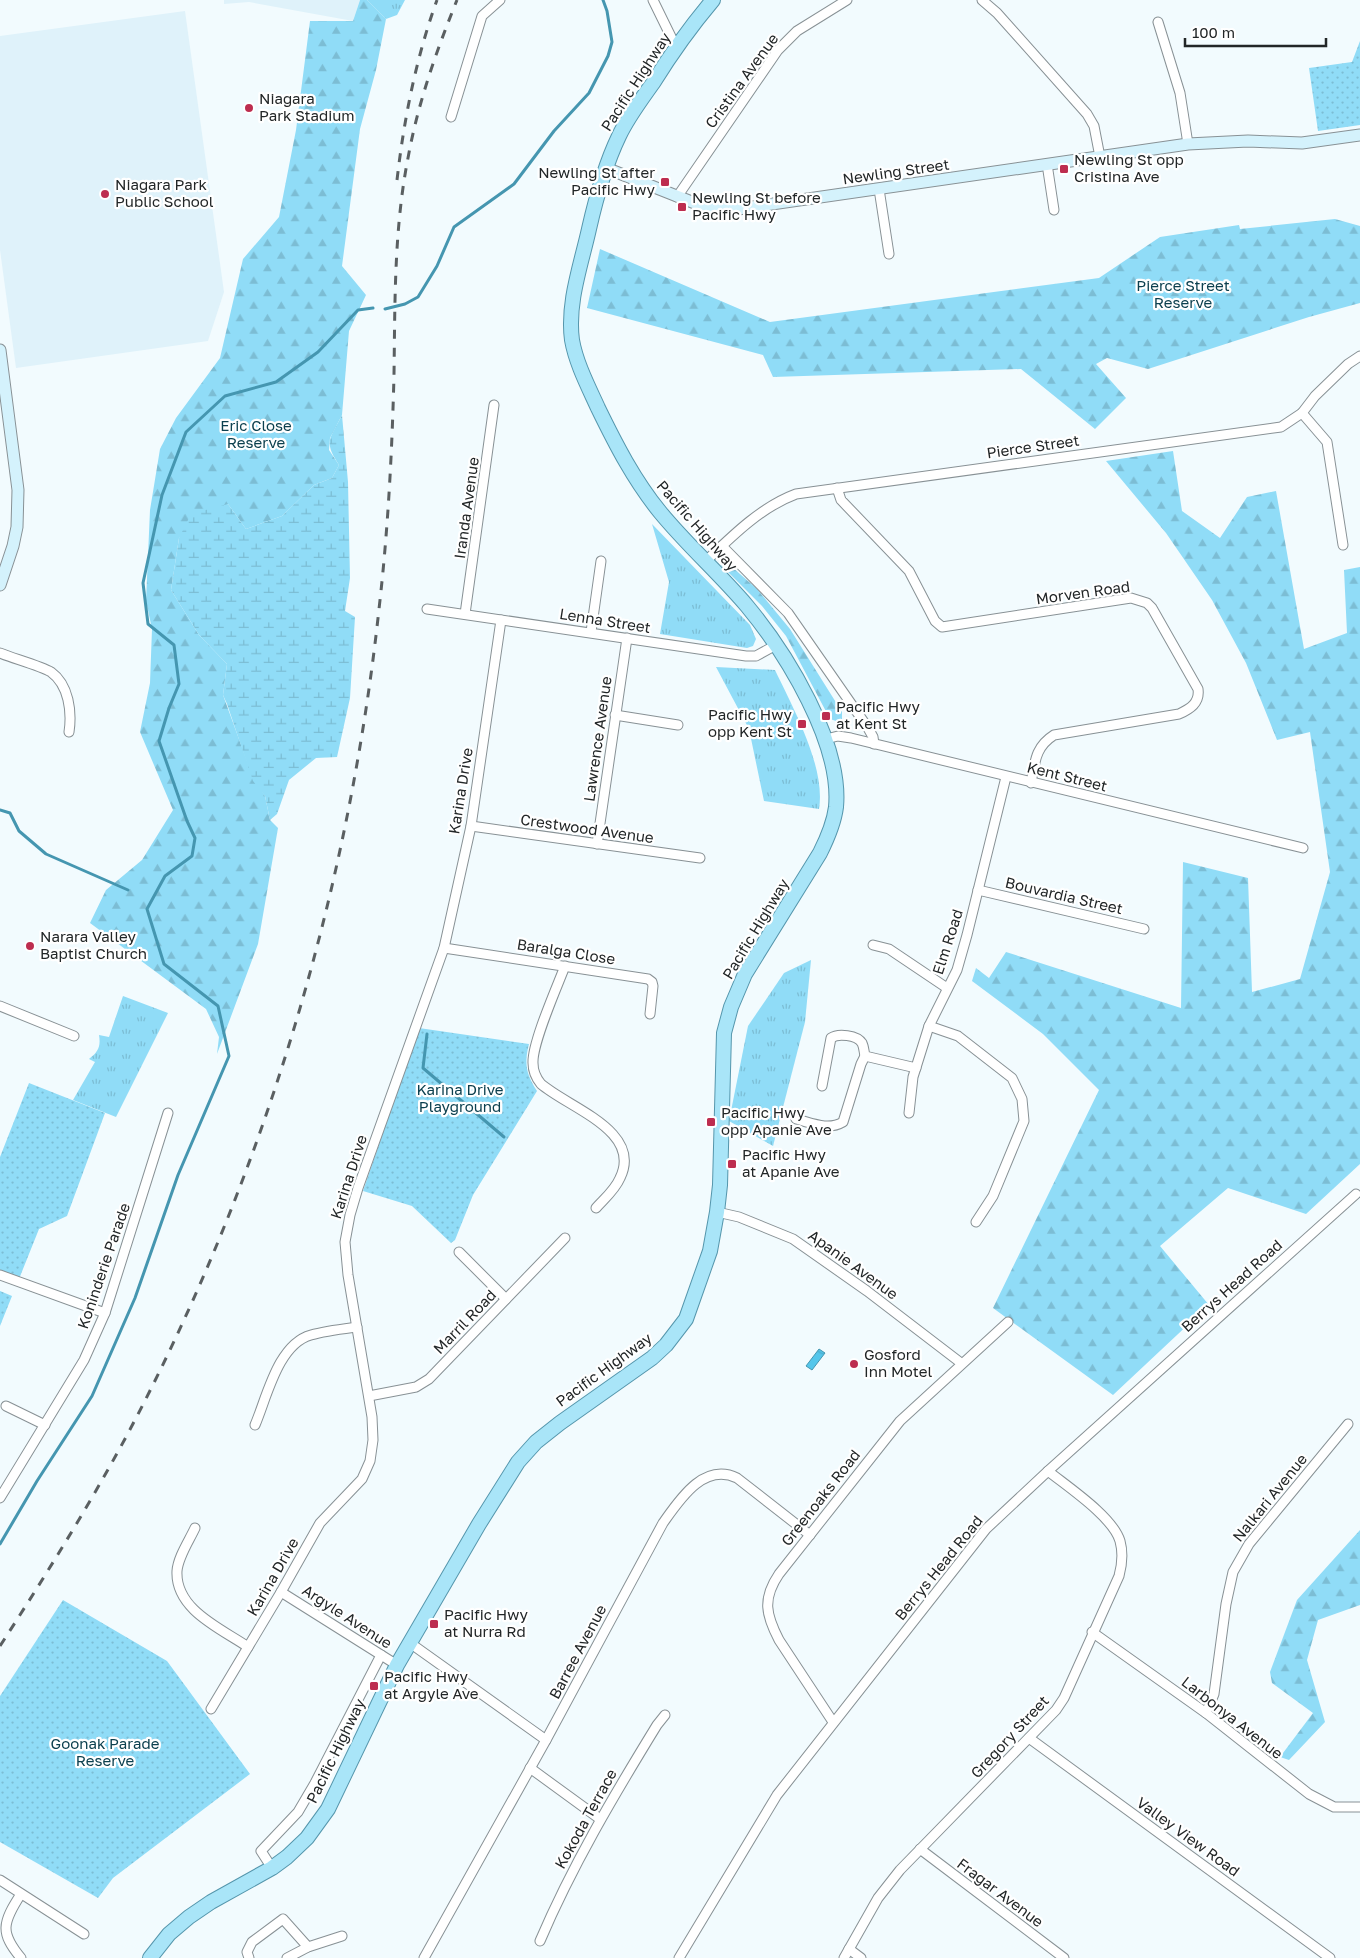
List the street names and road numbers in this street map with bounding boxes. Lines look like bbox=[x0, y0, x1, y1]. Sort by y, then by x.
street label: Pacific Highway bbox=[597, 28, 674, 134]
street label: Cristina Avenue bbox=[701, 29, 782, 131]
street label: Newling Street bbox=[841, 155, 950, 187]
street label: Pierce Street bbox=[985, 431, 1080, 461]
street label: Iranda Avenue bbox=[450, 456, 482, 560]
street label: Pacific Highway bbox=[654, 476, 742, 575]
street label: Morven Road bbox=[1035, 577, 1131, 608]
street label: Lenna Street bbox=[558, 604, 652, 636]
street label: Lawrence Avenue bbox=[579, 675, 615, 803]
street label: Karina Drive bbox=[444, 746, 476, 835]
street label: Kent Street bbox=[1025, 757, 1109, 795]
street label: Crestwood Avenue bbox=[519, 810, 655, 846]
street label: Bouvardia Street bbox=[1004, 873, 1125, 917]
street label: Pacific Highway bbox=[718, 875, 792, 982]
street label: Elm Road bbox=[928, 907, 966, 977]
street label: Baralga Close bbox=[516, 934, 617, 968]
street label: Karina Drive bbox=[326, 1132, 370, 1221]
street label: Koninderie Parade bbox=[73, 1200, 133, 1331]
street label: Apanie Avenue bbox=[805, 1226, 902, 1303]
street label: Berrys Head Road bbox=[1177, 1235, 1285, 1335]
street label: Marril Road bbox=[429, 1285, 499, 1357]
street label: Pacific Highway bbox=[552, 1328, 655, 1410]
street label: Greenoaks Road bbox=[777, 1446, 863, 1549]
street label: Nalkari Avenue bbox=[1228, 1449, 1310, 1545]
street label: Berrys Head Road bbox=[891, 1511, 986, 1623]
street label: Karina Drive bbox=[243, 1534, 302, 1619]
street label: Argyle Avenue bbox=[299, 1580, 396, 1652]
street label: Barree Avenue bbox=[545, 1601, 610, 1702]
street label: Larbonya Avenue bbox=[1178, 1672, 1287, 1762]
street label: Gregory Street bbox=[967, 1691, 1052, 1781]
street label: Pacific Highway bbox=[302, 1695, 368, 1806]
street label: Kokoda Terrace bbox=[550, 1765, 620, 1872]
street label: Valley View Road bbox=[1134, 1793, 1244, 1880]
street label: Fragar Avenue bbox=[954, 1854, 1048, 1931]

